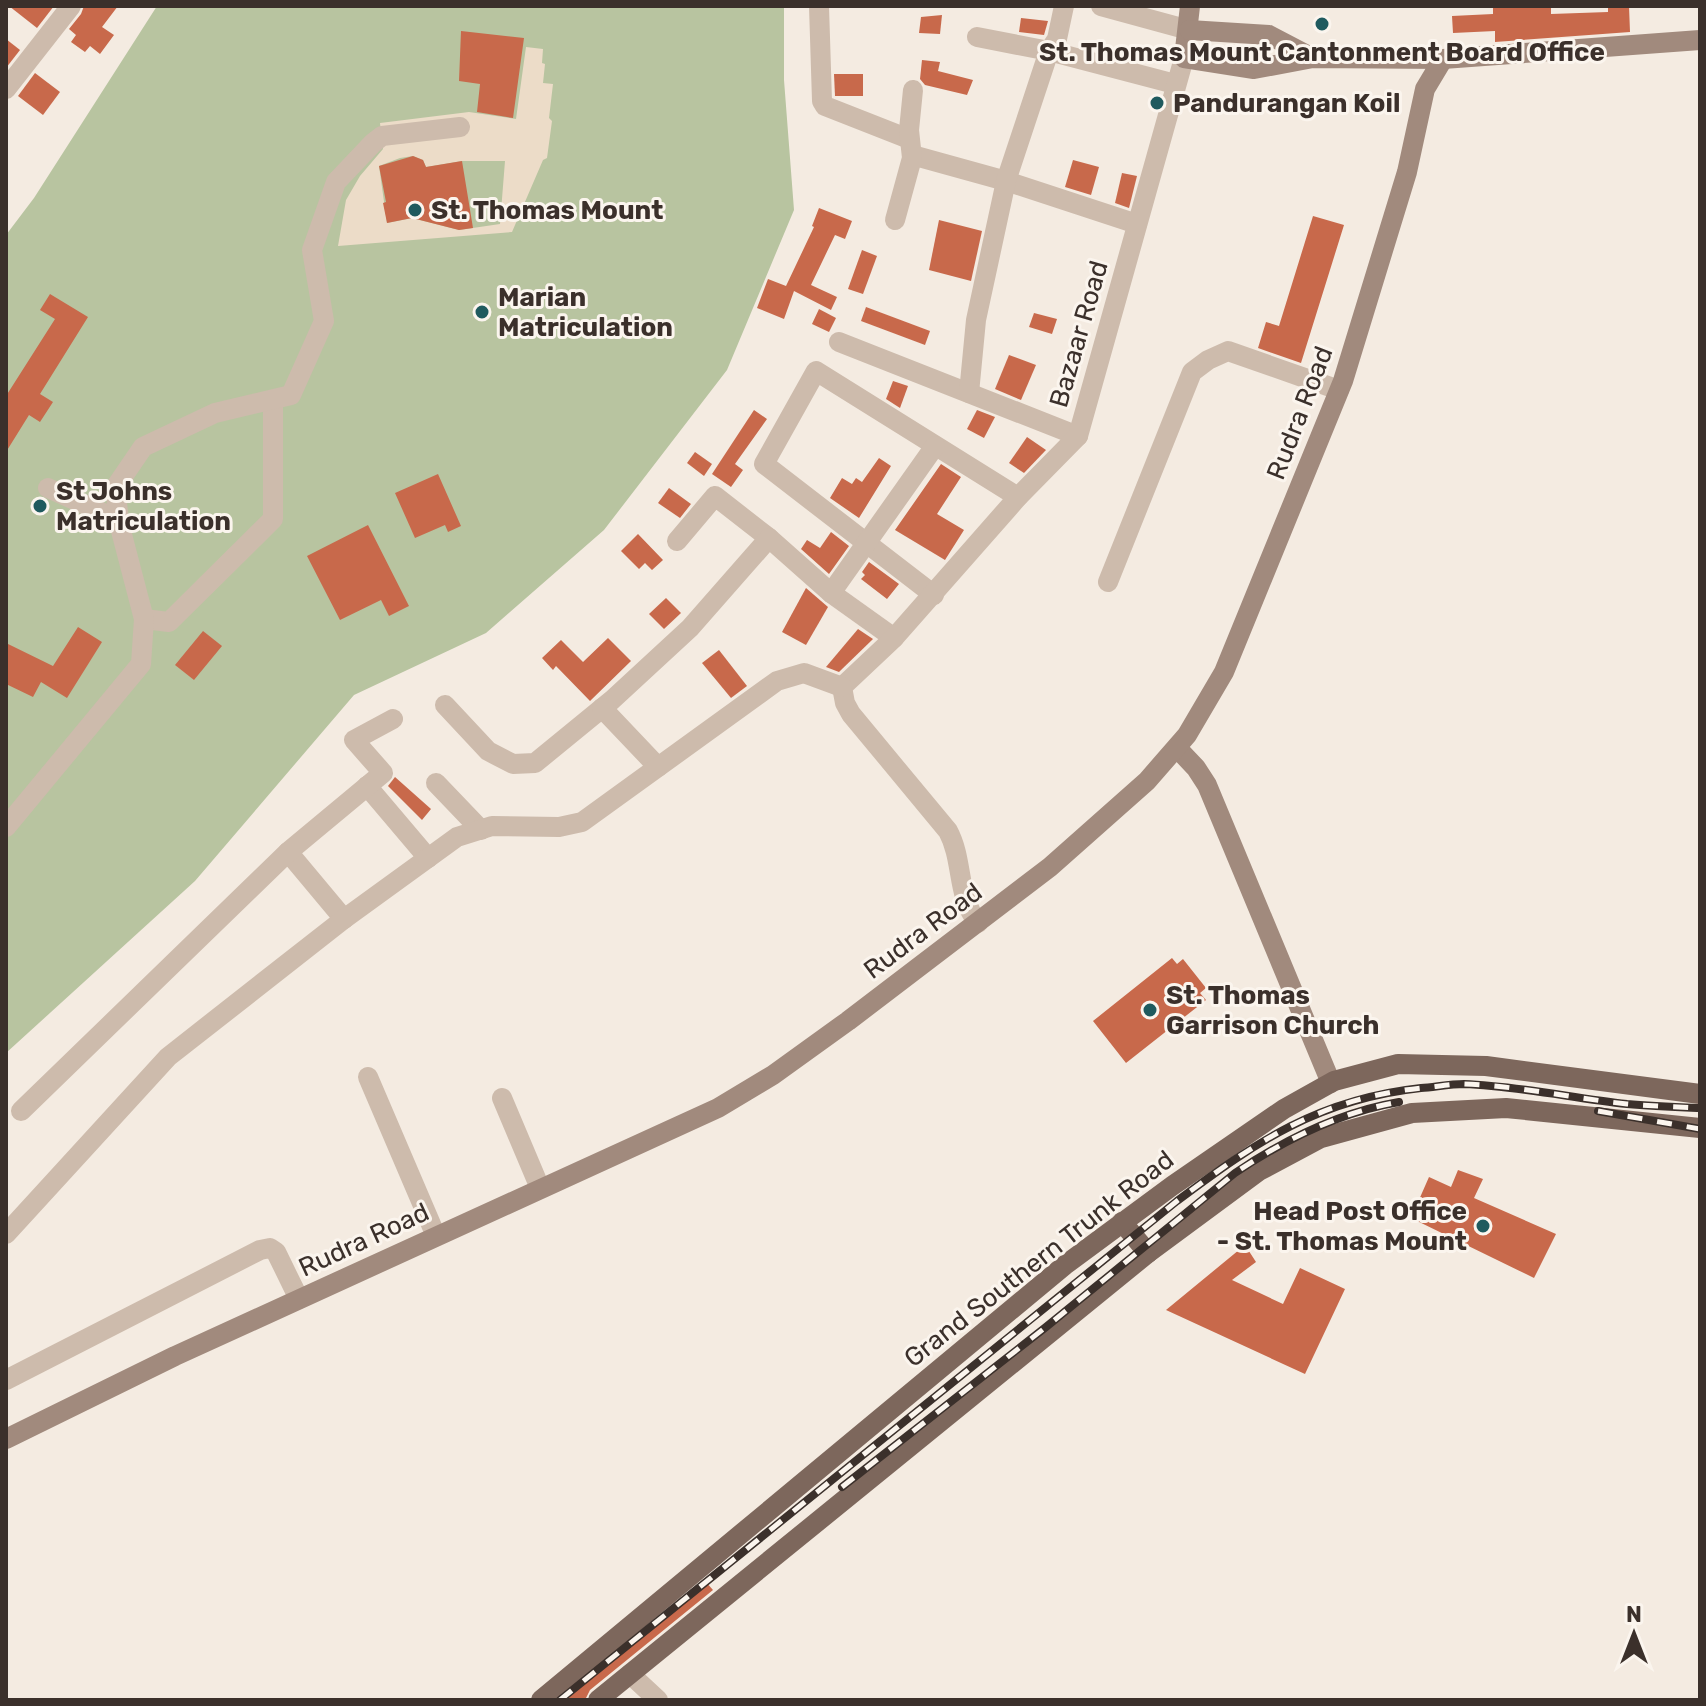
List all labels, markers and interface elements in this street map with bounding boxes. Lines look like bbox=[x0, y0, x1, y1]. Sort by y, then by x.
marker: St. Thomas Mount Cantonment Board Office bbox=[1313, 15, 1331, 33]
place label: St. Thomas Mount Cantonment Board Office bbox=[1039, 37, 1605, 68]
place label: Pandurangan Koil bbox=[1173, 88, 1400, 119]
marker: Pandurangan Koil bbox=[1148, 94, 1166, 112]
place label: St. Thomas Mount bbox=[431, 195, 663, 226]
marker: St. Thomas Mount bbox=[406, 201, 424, 219]
street label: Bazaar Road bbox=[1043, 257, 1115, 411]
place label: Marian Matriculation bbox=[498, 282, 673, 343]
marker: Marian Matriculation bbox=[473, 303, 491, 321]
street label: Rudra Road bbox=[1260, 342, 1340, 484]
place label: St Johns Matriculation bbox=[56, 476, 231, 537]
marker: St Johns Matriculation bbox=[31, 497, 49, 515]
street label: Rudra Road bbox=[858, 876, 988, 986]
place label: St. Thomas Garrison Church bbox=[1166, 980, 1379, 1041]
marker: St. Thomas Garrison Church bbox=[1141, 1001, 1159, 1019]
street label: Grand Southern Trunk Road bbox=[898, 1144, 1180, 1374]
street label: Rudra Road bbox=[294, 1196, 434, 1284]
place label: Head Post Office - St. Thomas Mount bbox=[1217, 1196, 1467, 1257]
marker: Head Post Office - St. Thomas Mount bbox=[1474, 1217, 1492, 1235]
north arrow bbox=[1594, 1594, 1674, 1674]
text: N bbox=[1626, 1601, 1642, 1628]

